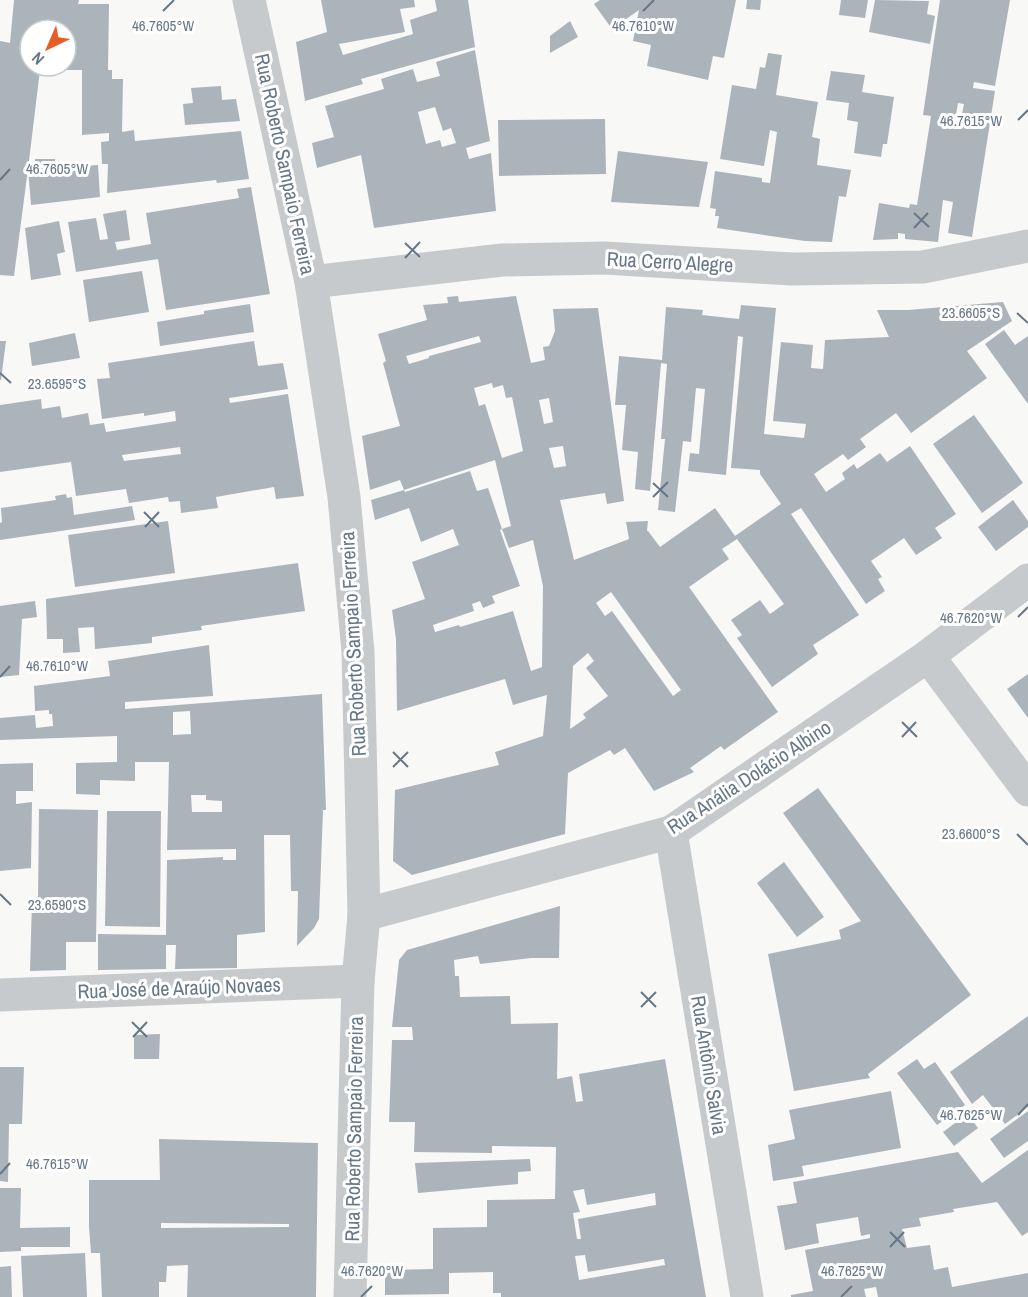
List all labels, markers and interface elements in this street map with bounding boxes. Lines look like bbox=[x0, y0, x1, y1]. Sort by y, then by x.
text: 46.7605°W bbox=[132, 15, 194, 36]
text: 46.7610°W bbox=[612, 15, 674, 36]
north arrow bbox=[18, 18, 78, 78]
text: N bbox=[27, 48, 49, 70]
street label: Rua Roberto Sampaio Ferreira bbox=[249, 51, 322, 277]
text: 46.7615°W bbox=[940, 110, 1002, 131]
text: 46.7605°W bbox=[26, 158, 88, 179]
street label: Rua Cerro Alegre bbox=[606, 245, 734, 278]
text: 23.6605°S bbox=[942, 302, 1000, 323]
text: 23.6595°S bbox=[28, 373, 86, 394]
street label: Rua Roberto Sampaio Ferreira bbox=[333, 531, 372, 757]
text: 46.7620°W bbox=[940, 607, 1002, 628]
text: 46.7610°W bbox=[26, 655, 88, 676]
street label: Rua Anália Dolácio Albino bbox=[661, 713, 836, 840]
text: 23.6600°S bbox=[942, 823, 1000, 844]
text: 23.6590°S bbox=[28, 894, 86, 915]
street label: Rua José de Araújo Novaes bbox=[77, 970, 281, 1005]
street label: Rua Antônio Salvia bbox=[685, 993, 734, 1136]
street label: Rua Roberto Sampaio Ferreira bbox=[338, 1016, 369, 1242]
text: 46.7625°W bbox=[940, 1104, 1002, 1125]
text: 46.7615°W bbox=[26, 1153, 88, 1174]
text: 46.7620°W bbox=[341, 1260, 403, 1281]
text: 46.7625°W bbox=[821, 1260, 883, 1281]

